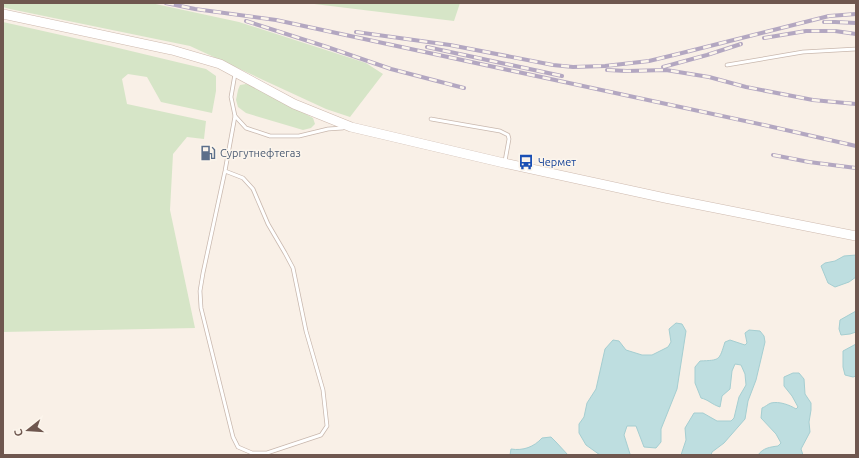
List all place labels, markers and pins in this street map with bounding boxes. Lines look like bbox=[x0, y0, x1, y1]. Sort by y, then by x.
fuel station icon: Сургутнефтегаз bbox=[199, 144, 217, 162]
place label: Сургутнефтегаз bbox=[220, 147, 301, 159]
bus stop icon: Чермет bbox=[517, 153, 535, 171]
place label: Чермет bbox=[538, 156, 576, 168]

